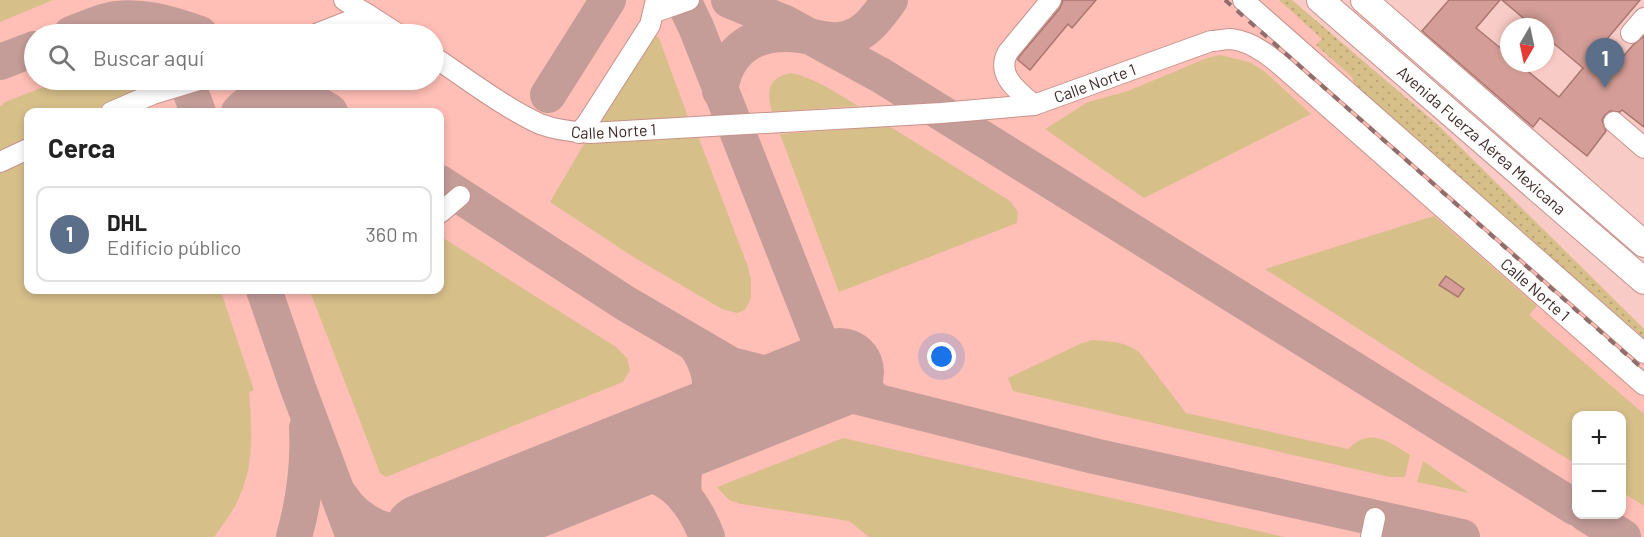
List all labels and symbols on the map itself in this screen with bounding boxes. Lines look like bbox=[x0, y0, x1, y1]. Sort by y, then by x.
north arrow bbox=[1500, 18, 1554, 72]
pin: 1 bbox=[1586, 38, 1624, 88]
street label: Calle Norte 1 bbox=[1051, 59, 1138, 106]
street label: Avenida Fuerza Aérea Mexicana bbox=[1394, 62, 1570, 218]
street label: Calle Norte 1 bbox=[570, 119, 657, 142]
street label: Calle Norte 1 bbox=[1497, 254, 1574, 324]
your location bbox=[927, 342, 956, 371]

